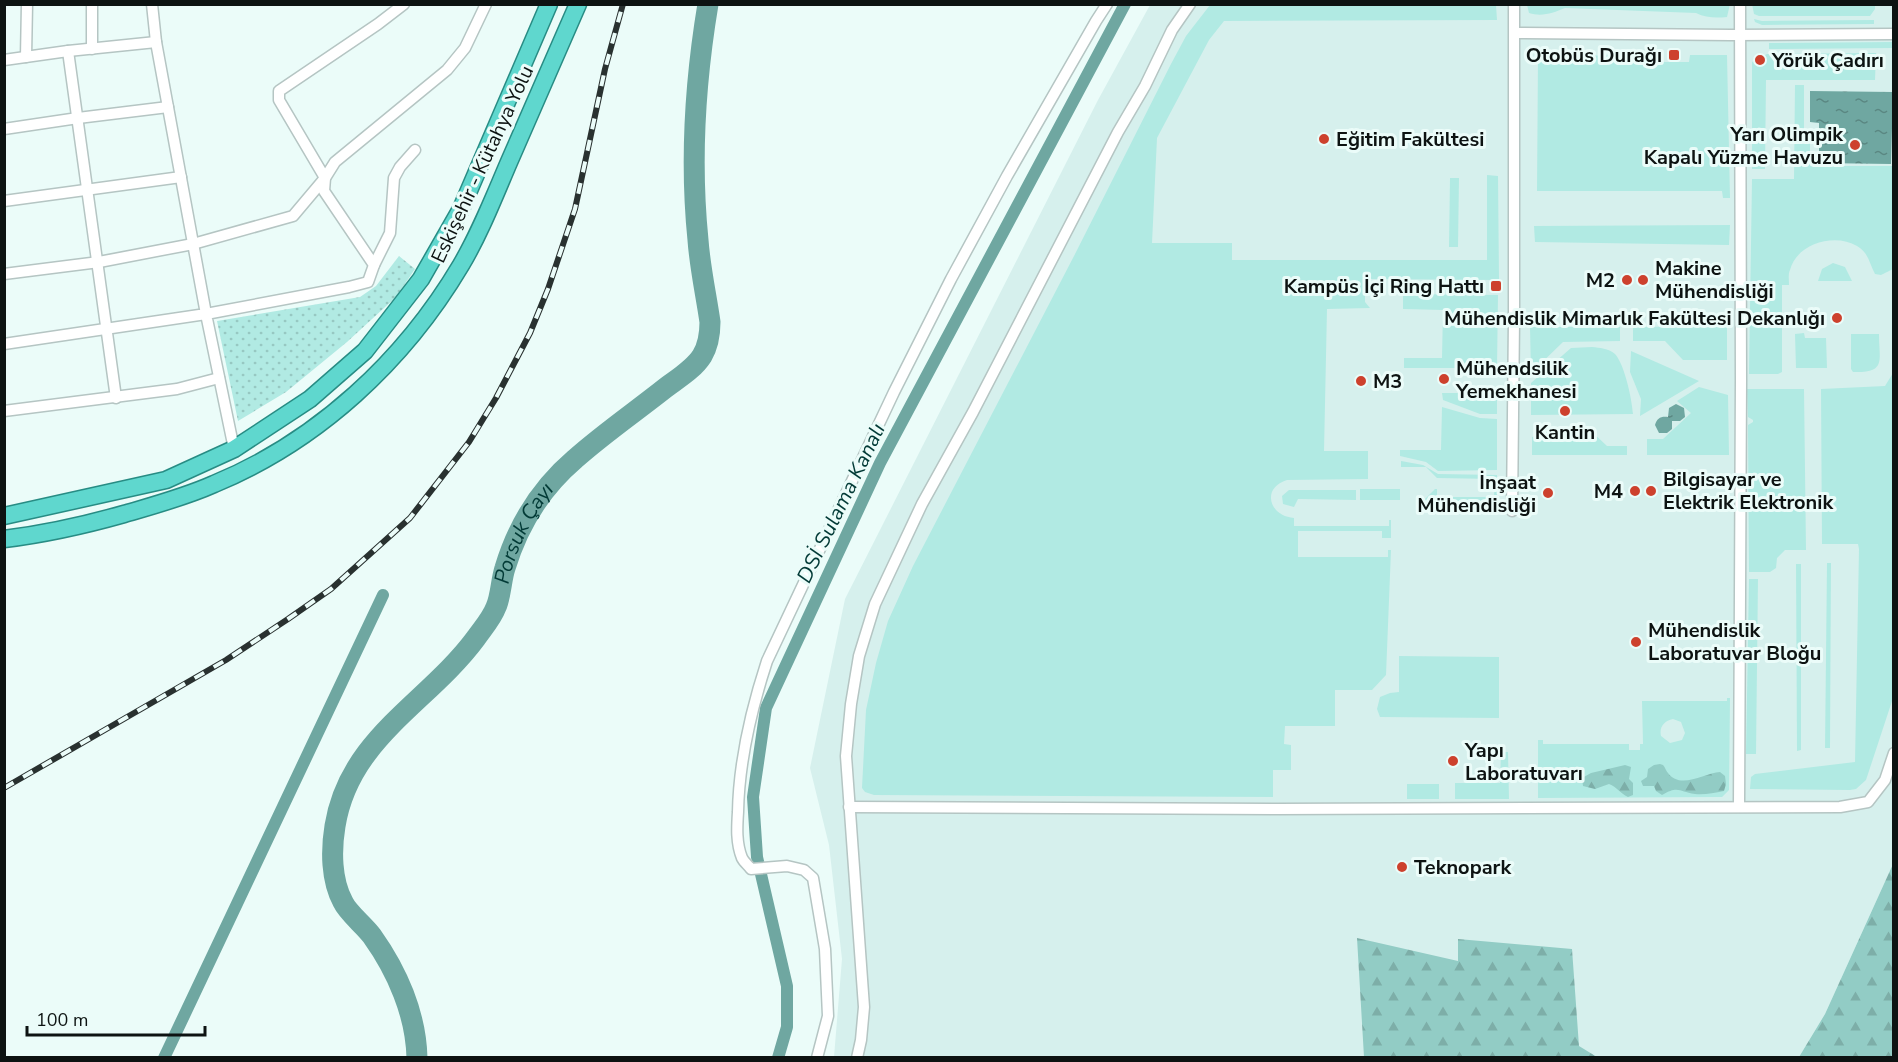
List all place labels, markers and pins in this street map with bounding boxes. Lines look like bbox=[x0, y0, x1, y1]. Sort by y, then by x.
place label: Otobüs Durağı bbox=[1526, 42, 1662, 69]
place label: Yörük Çadırı bbox=[1771, 47, 1884, 74]
marker: Otobüs Durağı bbox=[1667, 48, 1681, 62]
marker: Yörük Çadırı bbox=[1753, 53, 1767, 67]
place label: Yarı Olimpik Kapalı Yüzme Havuzu bbox=[1644, 121, 1844, 171]
place label: Eğitim Fakültesi bbox=[1336, 126, 1484, 153]
marker: Eğitim Fakültesi bbox=[1317, 132, 1331, 146]
marker: Yarı Olimpik Kapalı Yüzme Havuzu bbox=[1848, 138, 1862, 152]
place label: Makine Mühendisliği bbox=[1655, 255, 1774, 305]
place label: M2 bbox=[1586, 267, 1615, 294]
place label: Kampüs İçi Ring Hattı bbox=[1284, 273, 1484, 300]
marker: M2 bbox=[1620, 273, 1634, 287]
marker: Makine Mühendisliği bbox=[1636, 273, 1650, 287]
marker: Kampüs İçi Ring Hattı bbox=[1489, 279, 1503, 293]
place label: Mühendislik Mimarlık Fakültesi Dekanlığı bbox=[1444, 305, 1825, 332]
marker: Mühendislik Mimarlık Fakültesi Dekanlığı bbox=[1830, 311, 1844, 325]
place label: Mühendsilik Yemekhanesi bbox=[1455, 355, 1577, 405]
place label: M3 bbox=[1373, 368, 1402, 395]
marker: Mühendsilik Yemekhanesi bbox=[1437, 372, 1451, 386]
marker: M3 bbox=[1354, 374, 1368, 388]
marker: Kantin bbox=[1558, 404, 1572, 418]
place label: Kantin bbox=[1535, 419, 1595, 446]
place label: Bilgisayar ve Elektrik Elektronik bbox=[1663, 466, 1834, 516]
place label: İnşaat Mühendisliği bbox=[1417, 469, 1536, 519]
place label: M4 bbox=[1594, 478, 1623, 505]
marker: M4 bbox=[1628, 484, 1642, 498]
marker: Bilgisayar ve Elektrik Elektronik bbox=[1644, 484, 1658, 498]
marker: İnşaat Mühendisliği bbox=[1541, 486, 1555, 500]
place label: Mühendislik Laboratuvar Bloğu bbox=[1648, 617, 1821, 667]
marker: Mühendislik Laboratuvar Bloğu bbox=[1629, 635, 1643, 649]
place label: Yapı Laboratuvarı bbox=[1464, 737, 1583, 787]
marker: Yapı Laboratuvarı bbox=[1446, 754, 1460, 768]
place label: Teknopark bbox=[1414, 854, 1512, 881]
marker: Teknopark bbox=[1395, 860, 1409, 874]

